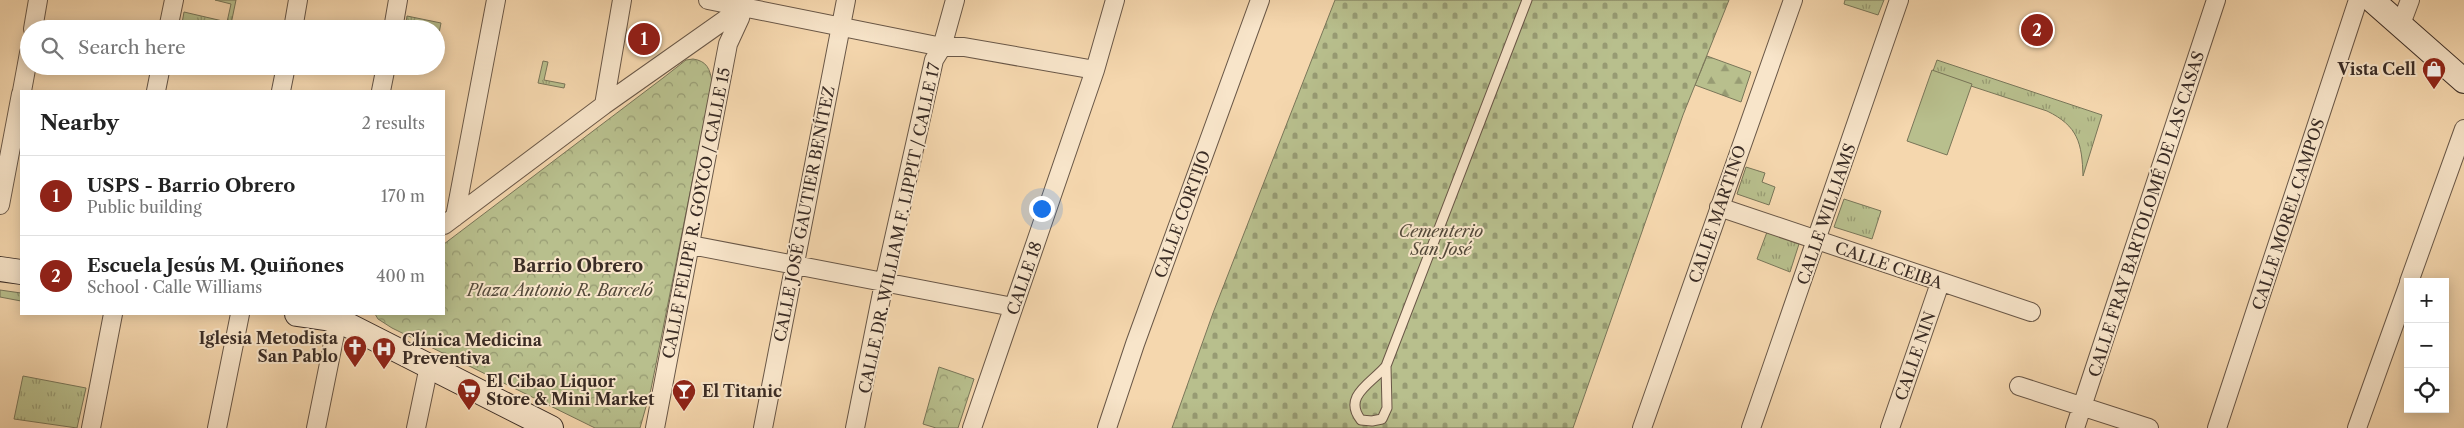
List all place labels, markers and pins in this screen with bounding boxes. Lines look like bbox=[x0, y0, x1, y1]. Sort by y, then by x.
pin: 2 bbox=[2021, 11, 2053, 49]
pin: 1 bbox=[628, 20, 660, 58]
shop icon: Vista Cell bbox=[2421, 56, 2447, 90]
place label: Vista Cell bbox=[2337, 59, 2416, 79]
place label: Iglesia Metodista San Pablo bbox=[199, 328, 339, 366]
place label: Clínica Medicina Preventiva bbox=[402, 330, 543, 368]
church icon: Iglesia Metodista San Pablo bbox=[342, 334, 368, 368]
hospital icon: Clínica Medicina Preventiva bbox=[371, 336, 397, 370]
place label: El Cibao Liquor Store & Mini Market bbox=[486, 371, 655, 409]
supermarket icon: El Cibao Liquor Store & Mini Market bbox=[456, 377, 482, 411]
bar icon: El Titanic bbox=[671, 378, 697, 412]
place label: El Titanic bbox=[702, 381, 782, 401]

